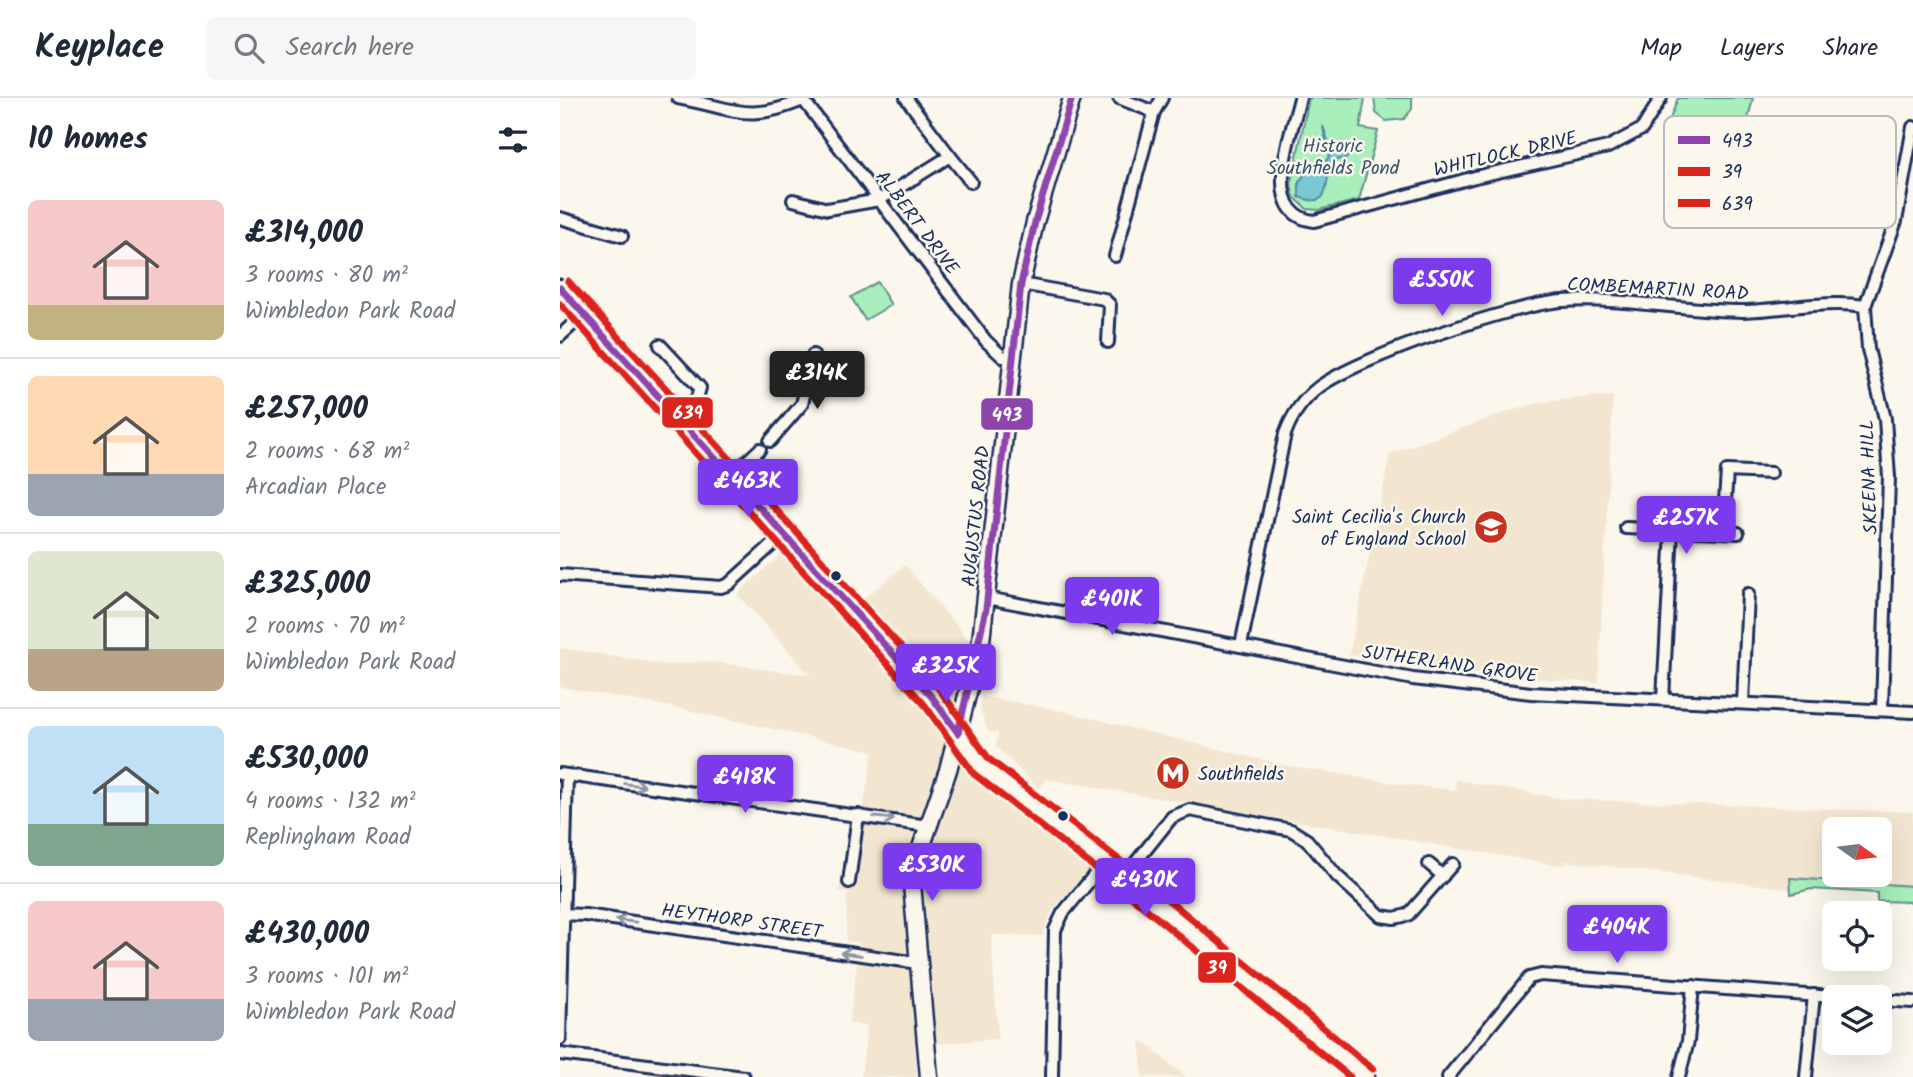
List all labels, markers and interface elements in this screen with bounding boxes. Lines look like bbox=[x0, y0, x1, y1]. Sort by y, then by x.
search box bbox=[206, 17, 696, 80]
text: Keyplace bbox=[35, 22, 164, 75]
text: Search here bbox=[286, 27, 414, 69]
icon: search bbox=[230, 29, 268, 67]
text: Map bbox=[1640, 29, 1682, 68]
text: Layers bbox=[1720, 29, 1784, 68]
text: Share bbox=[1822, 29, 1878, 68]
text: 10 homes bbox=[28, 116, 148, 164]
legend bbox=[1664, 116, 1896, 228]
icon: filters bbox=[494, 121, 532, 159]
street label: WHITLOCK DRIVE bbox=[1431, 124, 1581, 186]
text: 493 bbox=[1722, 127, 1753, 157]
park label: Historic Southfields Pond bbox=[1267, 132, 1400, 184]
text: 39 bbox=[1722, 158, 1742, 188]
street label: ALBERT DRIVE bbox=[867, 164, 966, 283]
text: 639 bbox=[1722, 190, 1753, 220]
text: £314,000 bbox=[245, 210, 363, 258]
icon: home bbox=[84, 228, 168, 312]
text: 3 rooms · 80 m² bbox=[245, 258, 408, 294]
pin: £550K bbox=[1393, 258, 1491, 318]
text: £550K bbox=[1409, 263, 1475, 299]
street label: COMBEMARTIN ROAD bbox=[1566, 270, 1750, 310]
text: Wimbledon Park Road bbox=[245, 294, 455, 330]
pin: £314K bbox=[768, 352, 866, 411]
text: £314K bbox=[786, 356, 848, 392]
text: £257,000 bbox=[245, 386, 368, 434]
line badge: 639 bbox=[661, 396, 714, 429]
line badge: 493 bbox=[980, 397, 1034, 431]
text: 639 bbox=[673, 399, 704, 429]
text: 493 bbox=[992, 401, 1022, 431]
icon: home bbox=[84, 404, 168, 488]
street label: SKEENA HILL bbox=[1853, 419, 1887, 535]
text: 2 rooms · 68 m² bbox=[245, 434, 409, 470]
street label: AUGUSTUS ROAD bbox=[955, 444, 999, 588]
pin: £463K bbox=[699, 460, 797, 519]
text: £463K bbox=[714, 464, 782, 500]
text: Arcadian Place bbox=[245, 470, 386, 506]
pin: £257K bbox=[1637, 496, 1735, 556]
text: £257K bbox=[1653, 501, 1719, 537]
place label: Saint Cecilia's Church of England School bbox=[1292, 503, 1466, 555]
school or university icon: Saint Cecilia's Church of England School bbox=[1472, 508, 1510, 546]
text: £325,000 bbox=[245, 561, 370, 609]
unlabelled marker bbox=[829, 569, 843, 583]
pin: £401K bbox=[1063, 578, 1161, 637]
icon: home bbox=[84, 579, 168, 663]
text: £401K bbox=[1081, 582, 1143, 618]
text: 2 rooms · 70 m² bbox=[245, 609, 405, 645]
street label: SUTHERLAND GROVE bbox=[1360, 638, 1540, 692]
pin: £325K bbox=[897, 644, 995, 704]
text: Wimbledon Park Road bbox=[245, 645, 455, 681]
text: £325K bbox=[912, 649, 980, 685]
text: £530,000 bbox=[245, 736, 368, 784]
icon: home bbox=[84, 754, 168, 838]
metro station icon: Southfields bbox=[1154, 754, 1192, 792]
pin: £418K bbox=[696, 756, 794, 815]
text: £418K bbox=[713, 760, 777, 796]
place label: Southfields bbox=[1198, 760, 1284, 790]
one-way arrow bbox=[623, 778, 645, 791]
text: 4 rooms · 132 m² bbox=[245, 784, 416, 820]
unlabelled marker bbox=[1056, 809, 1070, 823]
one-way arrow bbox=[872, 812, 895, 825]
north arrow bbox=[1822, 817, 1892, 887]
map controls bbox=[1822, 817, 1892, 1055]
text: Replingham Road bbox=[245, 820, 411, 856]
pin: £530K bbox=[883, 844, 981, 903]
text: £530K bbox=[899, 848, 965, 884]
pin: £430K bbox=[1096, 858, 1194, 918]
text: £430K bbox=[1111, 863, 1179, 899]
street label: HEYTHORP STREET bbox=[659, 896, 826, 948]
button: locate bbox=[1822, 901, 1892, 971]
pin: £404K bbox=[1568, 906, 1666, 965]
text: £404K bbox=[1583, 910, 1651, 946]
text: £430,000 bbox=[245, 911, 369, 959]
one-way arrow bbox=[615, 914, 638, 927]
icon: home bbox=[84, 929, 168, 1013]
one-way arrow bbox=[840, 947, 863, 960]
line badge: 39 bbox=[1197, 951, 1237, 984]
text: 39 bbox=[1206, 954, 1227, 984]
text: 3 rooms · 101 m² bbox=[245, 959, 408, 995]
button: layers bbox=[1822, 985, 1892, 1055]
text: Wimbledon Park Road bbox=[245, 995, 455, 1031]

